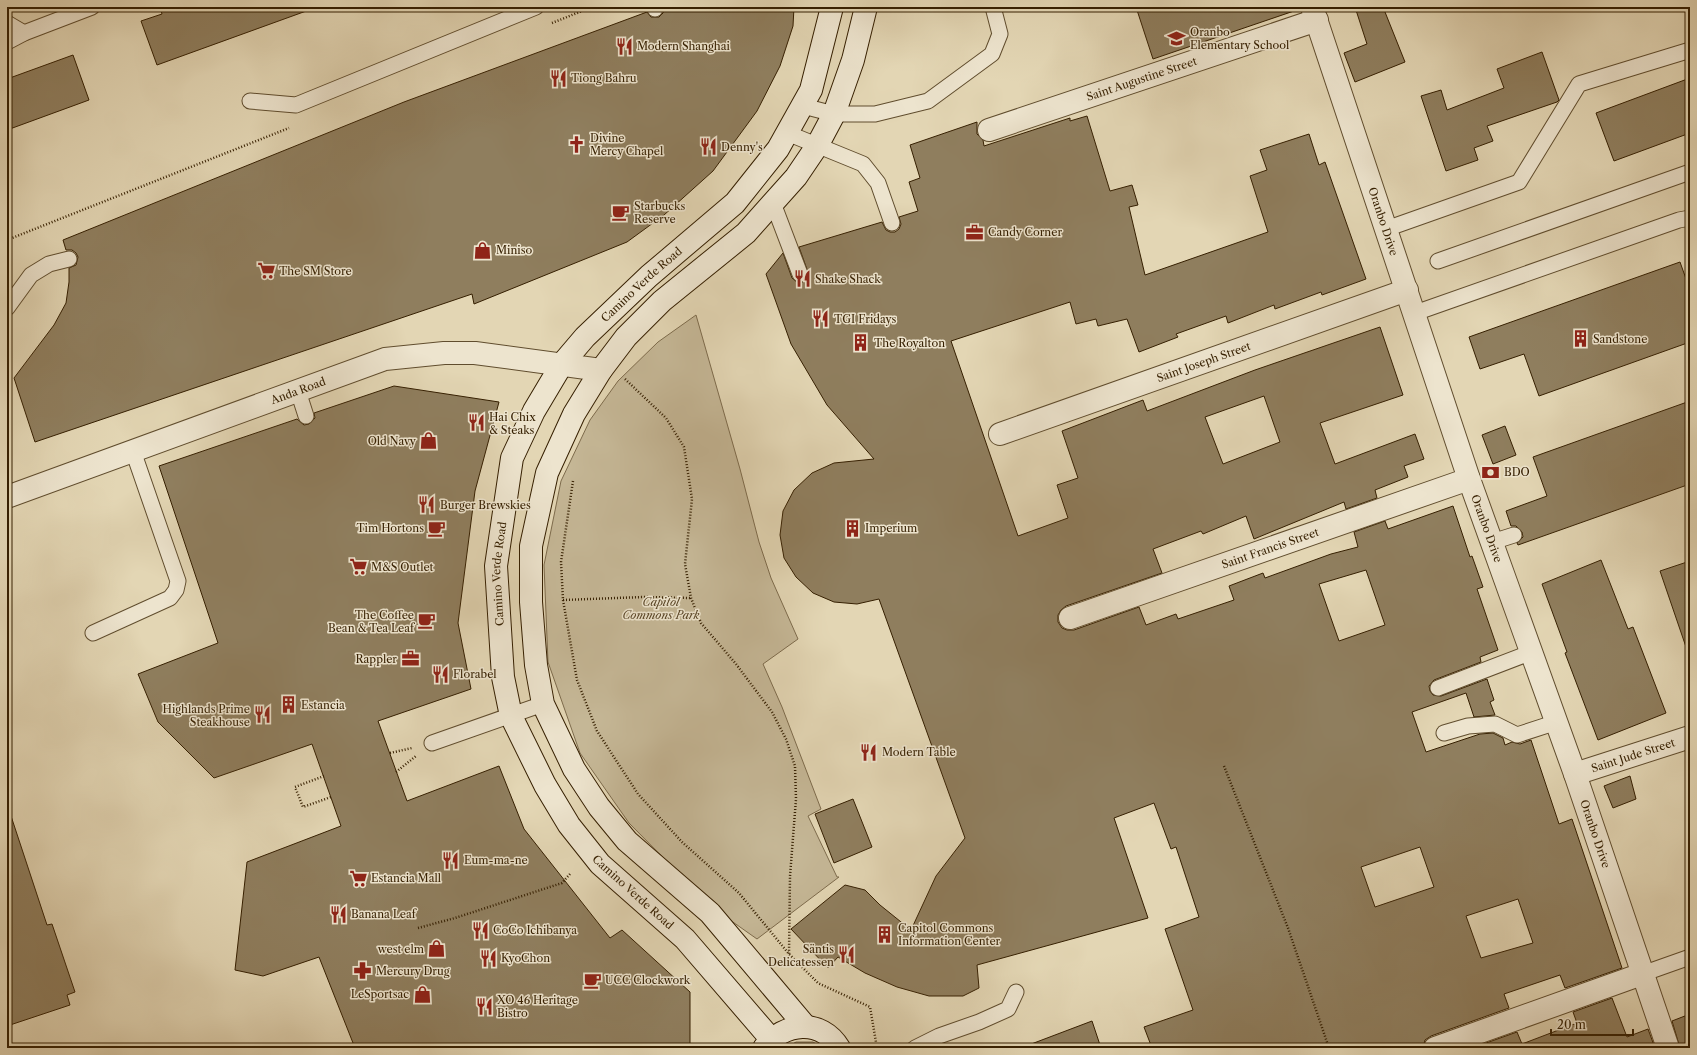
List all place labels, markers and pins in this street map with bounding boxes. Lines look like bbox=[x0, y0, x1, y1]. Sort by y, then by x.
place label: Oranbo Elementary School bbox=[1190, 25, 1290, 52]
school or university icon: Oranbo Elementary School bbox=[1167, 28, 1187, 48]
restaurant icon: Modern Shanghai bbox=[614, 36, 634, 56]
place label: Modern Shanghai bbox=[637, 39, 731, 53]
restaurant icon: Tiong Bahru bbox=[548, 68, 568, 88]
place label: Tiong Bahru bbox=[571, 71, 637, 85]
place label: Divine Mercy Chapel bbox=[590, 131, 664, 158]
church icon: Divine Mercy Chapel bbox=[567, 134, 587, 154]
restaurant icon: Denny's bbox=[698, 137, 718, 157]
place label: Denny's bbox=[721, 140, 763, 154]
place label: Starbucks Reserve bbox=[634, 199, 685, 226]
cafe icon: Starbucks Reserve bbox=[611, 202, 631, 222]
office icon: Candy Corner bbox=[965, 222, 985, 242]
place label: Candy Corner bbox=[988, 225, 1062, 239]
shop icon: Miniso bbox=[473, 240, 493, 260]
place label: Miniso bbox=[496, 243, 532, 257]
supermarket icon: The SM Store bbox=[256, 261, 276, 281]
place label: The SM Store bbox=[279, 264, 352, 278]
restaurant icon: Shake Shack bbox=[792, 269, 812, 289]
place label: Shake Shack bbox=[815, 272, 881, 286]
restaurant icon: TGI Fridays bbox=[811, 309, 831, 329]
place label: TGI Fridays bbox=[834, 312, 896, 326]
building icon: Sandstone bbox=[1570, 329, 1590, 349]
place label: Sandstone bbox=[1593, 332, 1647, 346]
building icon: The Royalton bbox=[851, 333, 871, 353]
place label: The Royalton bbox=[874, 336, 945, 350]
place label: Hai Chix & Steaks bbox=[489, 410, 536, 437]
restaurant icon: Hai Chix & Steaks bbox=[466, 413, 486, 433]
shop icon: Old Navy bbox=[419, 431, 439, 451]
place label: Old Navy bbox=[368, 434, 417, 448]
bank icon: BDO bbox=[1481, 462, 1501, 482]
place label: BDO bbox=[1504, 465, 1530, 479]
restaurant icon: Burger Brewskies bbox=[417, 495, 437, 515]
place label: Burger Brewskies bbox=[440, 498, 531, 512]
cafe icon: Tim Hortons bbox=[427, 518, 447, 538]
building icon: Imperium bbox=[842, 518, 862, 538]
place label: Tim Hortons bbox=[357, 521, 424, 535]
place label: Imperium bbox=[865, 521, 918, 535]
supermarket icon: M&S Outlet bbox=[348, 557, 368, 577]
place label: M&S Outlet bbox=[371, 560, 434, 574]
place label: The Coffee Bean & Tea Leaf bbox=[328, 608, 416, 635]
cafe icon: The Coffee Bean & Tea Leaf bbox=[417, 611, 437, 631]
office icon: Rappler bbox=[400, 649, 420, 669]
place label: Rappler bbox=[356, 652, 397, 666]
restaurant icon: Florabel bbox=[430, 664, 450, 684]
place label: Florabel bbox=[453, 667, 497, 681]
building icon: Estancia bbox=[278, 695, 298, 715]
place label: Estancia bbox=[301, 698, 345, 712]
place label: Highlands Prime Steakhouse bbox=[163, 702, 250, 729]
restaurant icon: Highlands Prime Steakhouse bbox=[253, 705, 273, 725]
restaurant icon: Modern Table bbox=[859, 742, 879, 762]
place label: Modern Table bbox=[882, 745, 956, 759]
restaurant icon: Eum-ma-ne bbox=[441, 850, 461, 870]
place label: Eum-ma-ne bbox=[464, 853, 528, 867]
supermarket icon: Estancia Mall bbox=[348, 868, 368, 888]
place label: Estancia Mall bbox=[371, 871, 442, 885]
restaurant icon: Banana Leaf bbox=[328, 904, 348, 924]
place label: Banana Leaf bbox=[351, 907, 418, 921]
restaurant icon: CoCo Ichibanya bbox=[470, 920, 490, 940]
place label: Capitol Commons Information Center bbox=[898, 921, 1001, 948]
place label: CoCo Ichibanya bbox=[493, 923, 577, 937]
building icon: Capitol Commons Information Center bbox=[875, 924, 895, 944]
shop icon: west elm bbox=[427, 939, 447, 959]
place label: west elm bbox=[377, 942, 425, 956]
place label: Säntis Delicatessen bbox=[768, 942, 834, 969]
restaurant icon: Säntis Delicatessen bbox=[837, 945, 857, 965]
restaurant icon: KyoChon bbox=[478, 948, 498, 968]
place label: KyoChon bbox=[501, 951, 550, 965]
pharmacy icon: Mercury Drug bbox=[353, 961, 373, 981]
place label: Mercury Drug bbox=[376, 964, 450, 978]
cafe icon: UCC Clockwork bbox=[582, 970, 602, 990]
place label: UCC Clockwork bbox=[605, 973, 691, 987]
shop icon: LeSportsac bbox=[412, 984, 432, 1004]
place label: LeSportsac bbox=[351, 987, 409, 1001]
place label: XO 46 Heritage Bistro bbox=[496, 993, 578, 1020]
restaurant icon: XO 46 Heritage Bistro bbox=[474, 996, 494, 1016]

